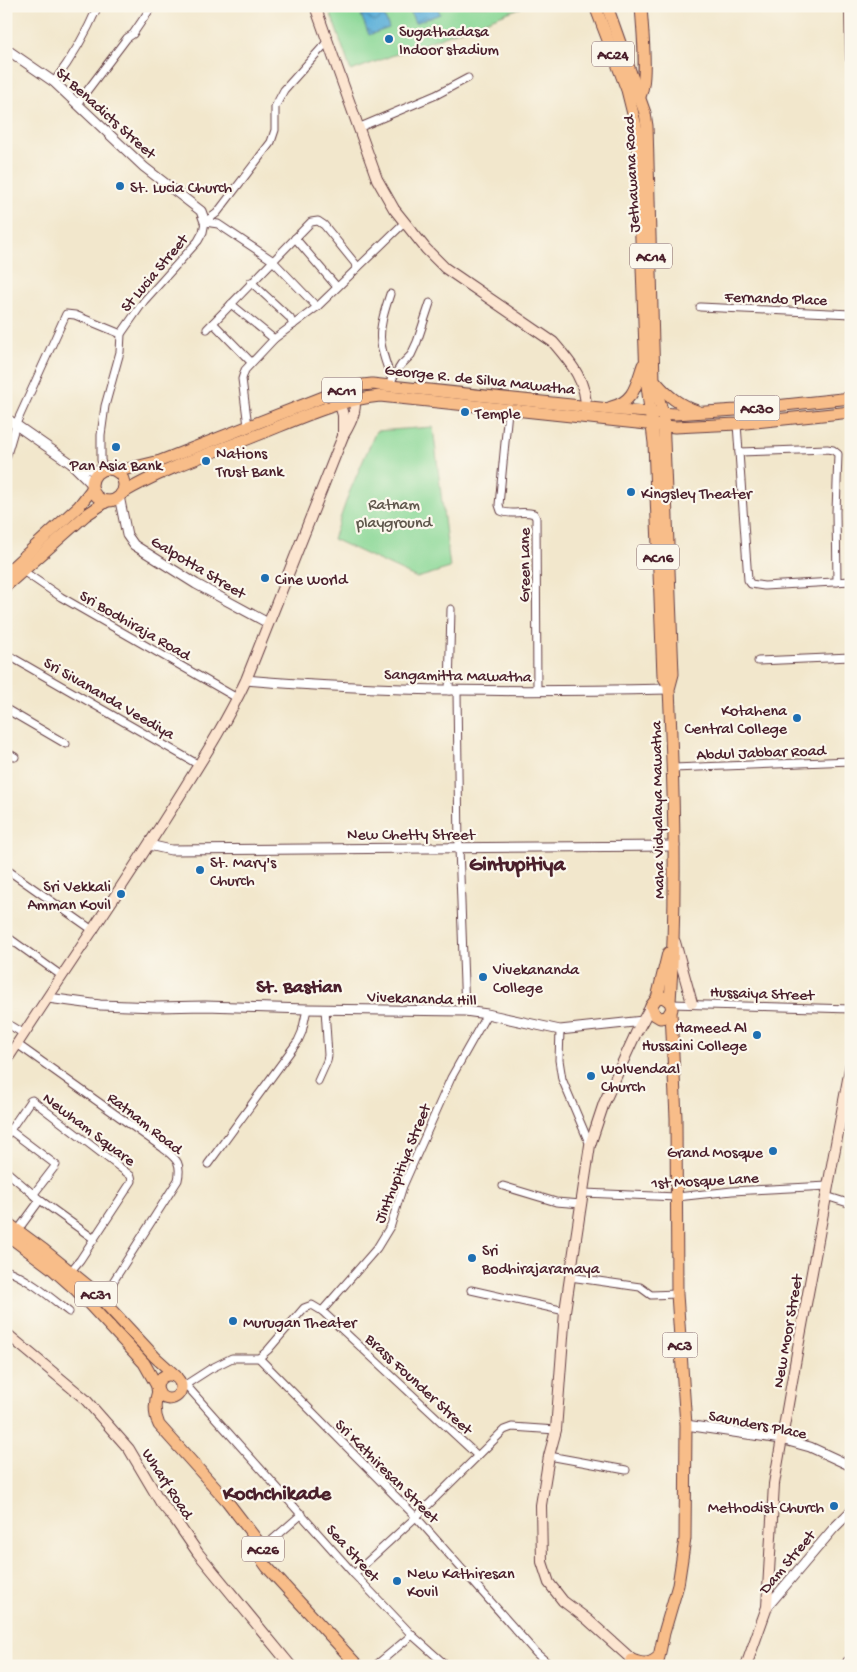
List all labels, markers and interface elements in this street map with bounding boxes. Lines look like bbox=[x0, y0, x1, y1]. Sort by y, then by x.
place label: Sugathadasa Indoor stadium bbox=[399, 24, 500, 61]
marker: Sugathadasa Indoor stadium bbox=[383, 33, 395, 45]
road number: AC24 bbox=[592, 42, 634, 66]
street label: St Benadicts Street bbox=[51, 65, 160, 165]
street label: Jethawana Road bbox=[621, 113, 646, 233]
marker: St. Lucia Church bbox=[114, 180, 126, 192]
place label: St. Lucia Church bbox=[130, 180, 233, 199]
street label: St Lucia Street bbox=[118, 230, 195, 317]
road number: AC14 bbox=[630, 244, 672, 268]
street label: Fernando Place bbox=[723, 289, 828, 312]
street label: George R. de Silva Mawatha bbox=[383, 362, 577, 401]
road number: AC11 bbox=[322, 378, 362, 402]
road number: AC30 bbox=[734, 396, 780, 420]
marker: Temple bbox=[459, 406, 471, 418]
place label: Temple bbox=[474, 406, 521, 425]
marker: Pan Asia Bank bbox=[110, 441, 122, 453]
place label: Nations Trust Bank bbox=[215, 446, 285, 483]
marker: Nations Trust Bank bbox=[200, 455, 212, 467]
place label: Pan Asia Bank bbox=[69, 458, 164, 477]
marker: Kingsley Theater bbox=[625, 486, 637, 498]
place label: Kingsley Theater bbox=[641, 486, 753, 505]
park label: Ratnam playground bbox=[355, 497, 433, 534]
street label: Green Lane bbox=[517, 527, 536, 602]
street label: Galpotta Street bbox=[146, 533, 249, 605]
road number: AC16 bbox=[637, 544, 679, 570]
marker: Cine World bbox=[259, 572, 271, 584]
place label: Cine World bbox=[275, 572, 349, 591]
street label: Sri Bodhiraja Road bbox=[75, 588, 195, 667]
street label: Sri Sivananda Veediya bbox=[39, 655, 178, 746]
street label: Sangamitta Mawatha bbox=[384, 667, 533, 688]
place label: Kotahena Central College bbox=[684, 703, 788, 740]
marker: Kotahena Central College bbox=[791, 712, 803, 724]
street label: Maha Vidyalaya Mawatha bbox=[648, 720, 671, 899]
street label: Abdul Jabbar Road bbox=[696, 743, 828, 766]
street label: New Chetty Street bbox=[347, 827, 476, 846]
district label: Gintupitiya bbox=[469, 854, 566, 879]
place label: St. Mary's Church bbox=[210, 855, 277, 892]
marker: St. Mary's Church bbox=[194, 864, 206, 876]
place label: Sri Vekkali Amman Kovil bbox=[27, 879, 111, 916]
marker: Sri Vekkali Amman Kovil bbox=[115, 888, 127, 900]
place label: Vivekananda College bbox=[492, 962, 580, 999]
marker: Vivekananda College bbox=[477, 971, 489, 983]
district label: St. Bastian bbox=[256, 977, 343, 1000]
street label: Hussaiya Street bbox=[710, 984, 816, 1007]
street label: Vivekananda Hill bbox=[366, 989, 477, 1012]
place label: Hameed Al Hussaini College bbox=[642, 1020, 748, 1057]
marker: Hameed Al Hussaini College bbox=[751, 1029, 763, 1041]
place label: Wolvendaal Church bbox=[601, 1061, 680, 1098]
marker: Wolvendaal Church bbox=[585, 1070, 597, 1082]
street label: Ratnam Road bbox=[102, 1089, 187, 1161]
street label: Newham Square bbox=[38, 1090, 139, 1172]
street label: Jinthupitiya Street bbox=[372, 1101, 437, 1227]
place label: Grand Mosque bbox=[667, 1145, 764, 1164]
marker: Grand Mosque bbox=[767, 1145, 779, 1157]
street label: 1st Mosque Lane bbox=[650, 1170, 760, 1195]
place label: Sri Bodhirajaramaya bbox=[481, 1243, 601, 1280]
marker: Sri Bodhirajaramaya bbox=[466, 1252, 478, 1264]
street label: New Moor Street bbox=[770, 1272, 809, 1390]
road number: AC31 bbox=[75, 1282, 117, 1306]
marker: Murugan Theater bbox=[227, 1315, 239, 1327]
place label: Murugan Theater bbox=[243, 1315, 358, 1334]
street label: Brass Founder Street bbox=[359, 1330, 476, 1441]
road number: AC3 bbox=[662, 1332, 698, 1358]
street label: Saunders Place bbox=[707, 1408, 809, 1445]
street label: Sri Kathiresan Street bbox=[330, 1416, 443, 1530]
street label: Wharf Road bbox=[136, 1446, 197, 1525]
district label: Kochchikade bbox=[222, 1483, 332, 1508]
place label: Methodist Church bbox=[708, 1500, 824, 1519]
marker: Methodist Church bbox=[828, 1500, 840, 1512]
street label: Sea Street bbox=[321, 1522, 383, 1588]
street label: Dam Street bbox=[756, 1526, 822, 1600]
road number: AC26 bbox=[242, 1536, 284, 1562]
place label: New Kathiresan Kovil bbox=[407, 1566, 515, 1603]
marker: New Kathiresan Kovil bbox=[391, 1575, 403, 1587]

